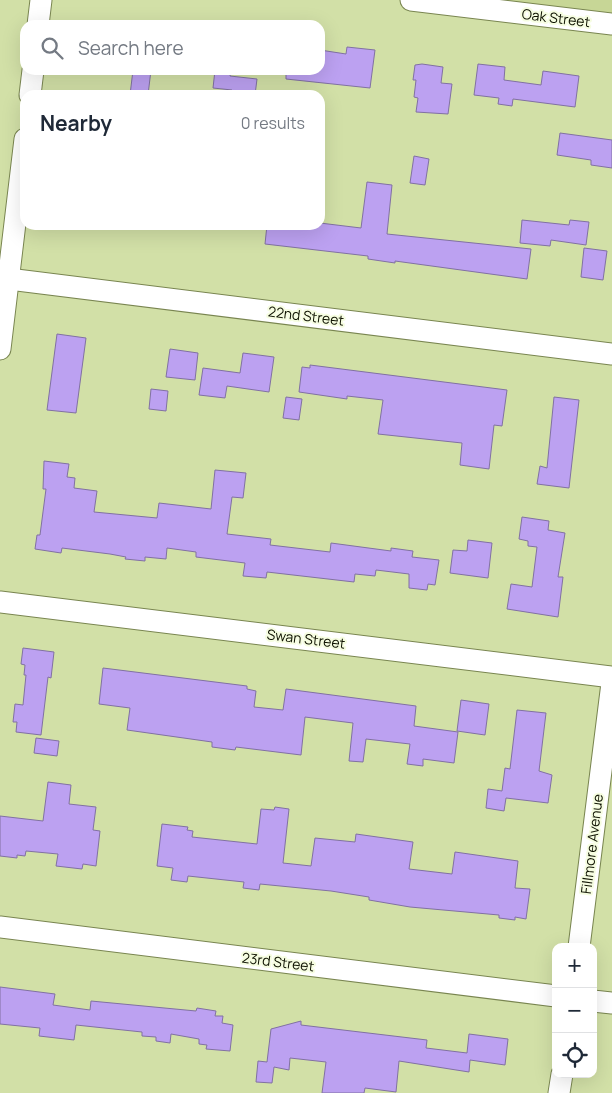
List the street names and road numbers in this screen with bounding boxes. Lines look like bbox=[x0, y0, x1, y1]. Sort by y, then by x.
street label: Oak Street bbox=[521, 4, 592, 31]
street label: 22nd Street bbox=[267, 301, 346, 330]
street label: Swan Street bbox=[266, 624, 347, 653]
street label: Fillmore Avenue bbox=[576, 793, 607, 895]
street label: 23rd Street bbox=[241, 948, 316, 975]

